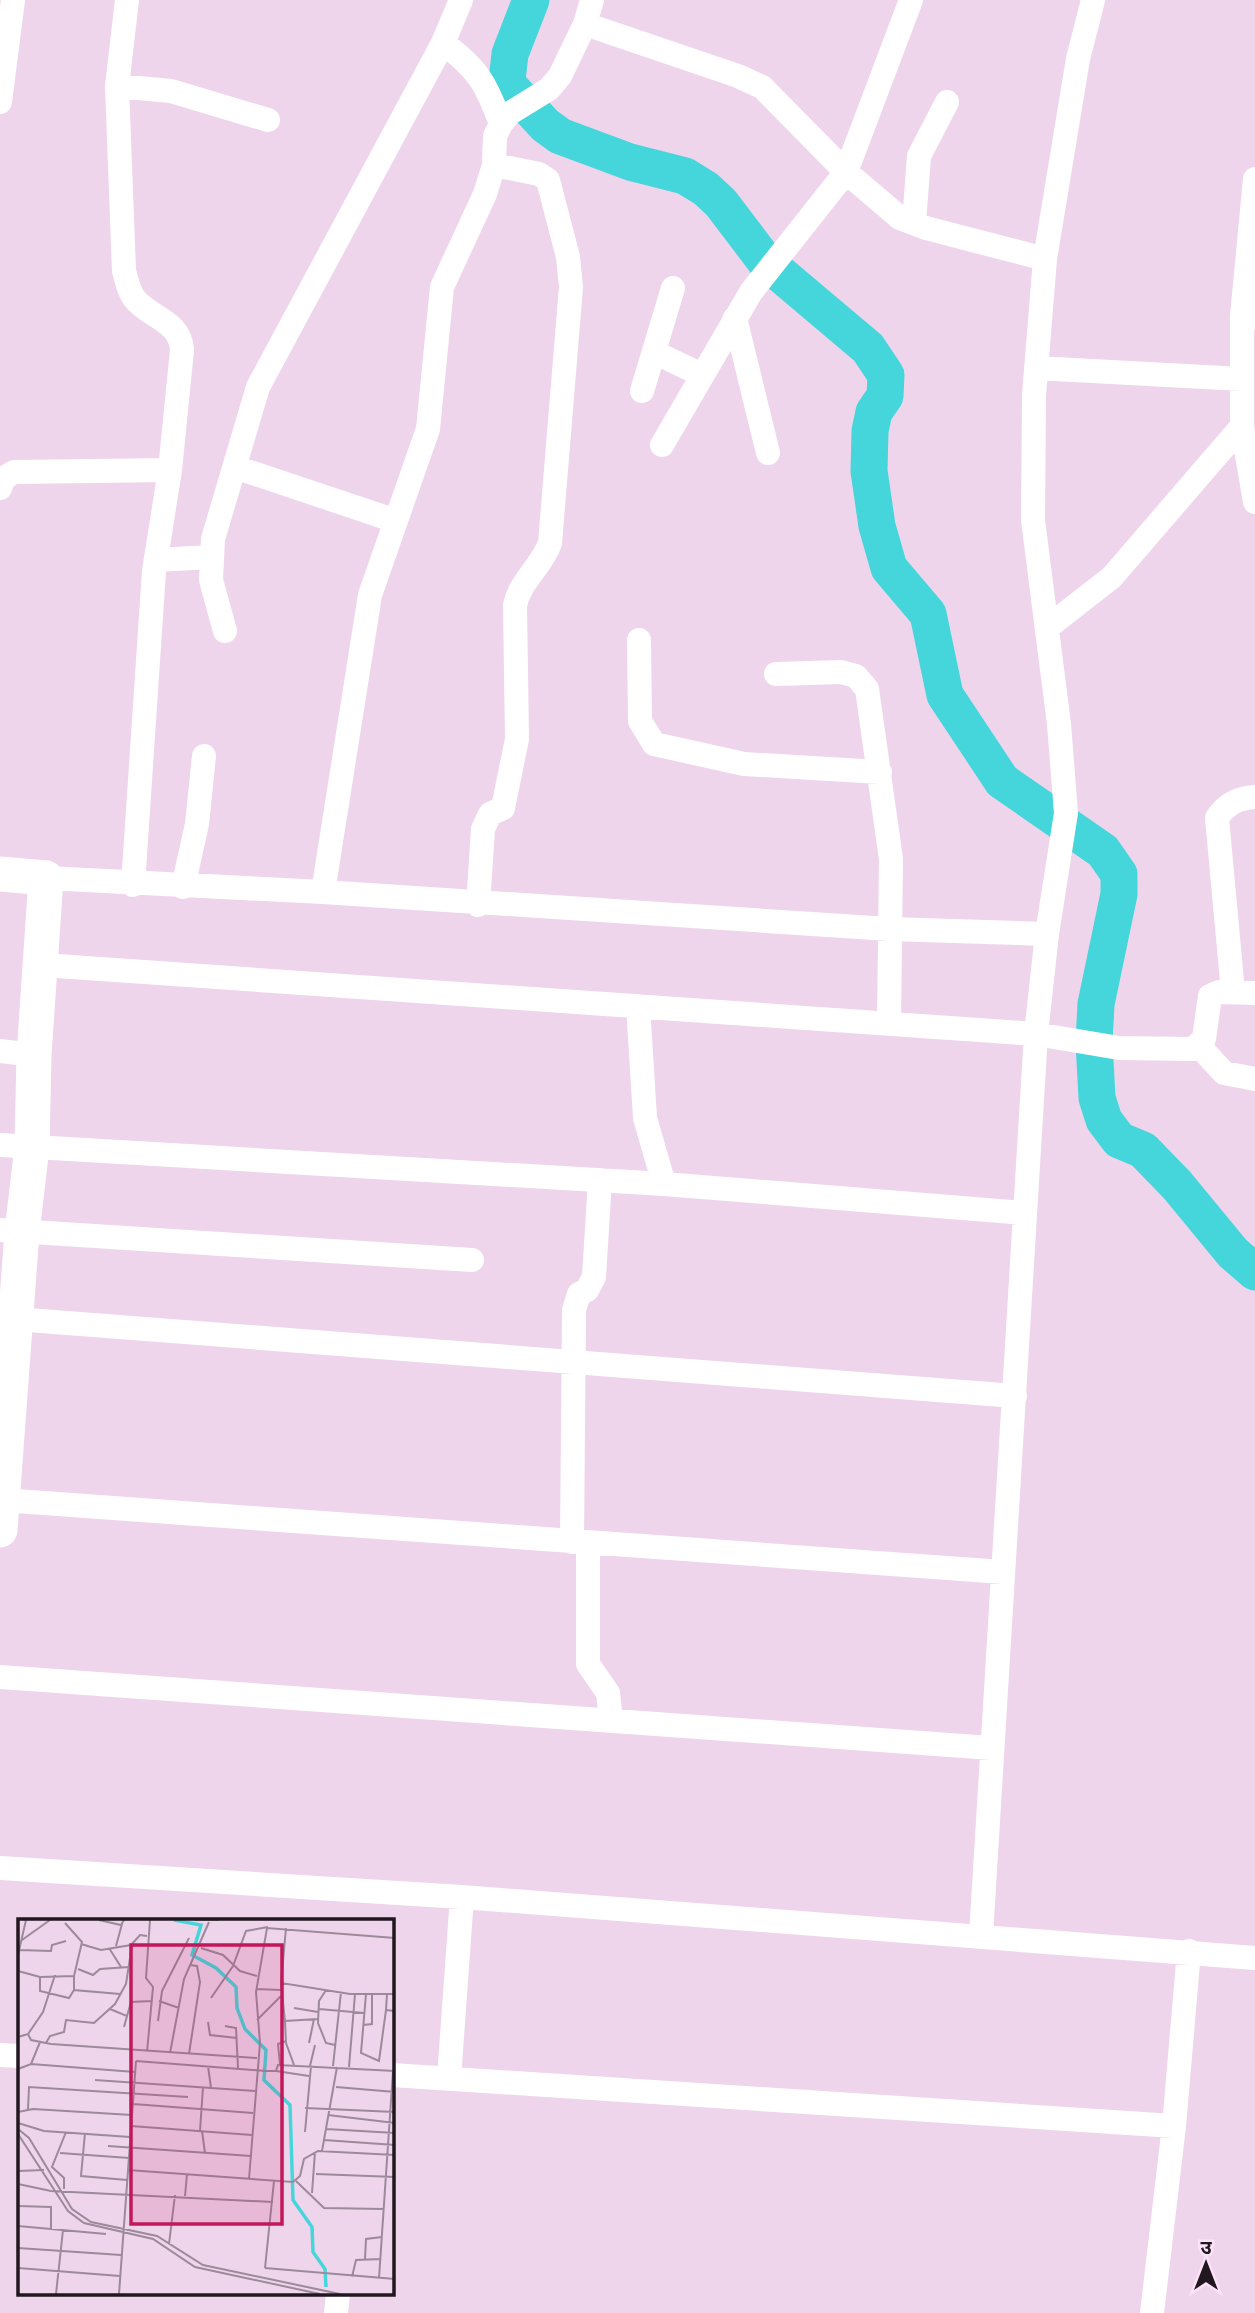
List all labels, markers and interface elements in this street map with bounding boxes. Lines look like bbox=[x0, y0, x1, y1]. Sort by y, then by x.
inset map bbox=[18, 1919, 394, 2296]
north arrow bbox=[1171, 2229, 1241, 2299]
text: उ bbox=[1200, 2237, 1212, 2259]

